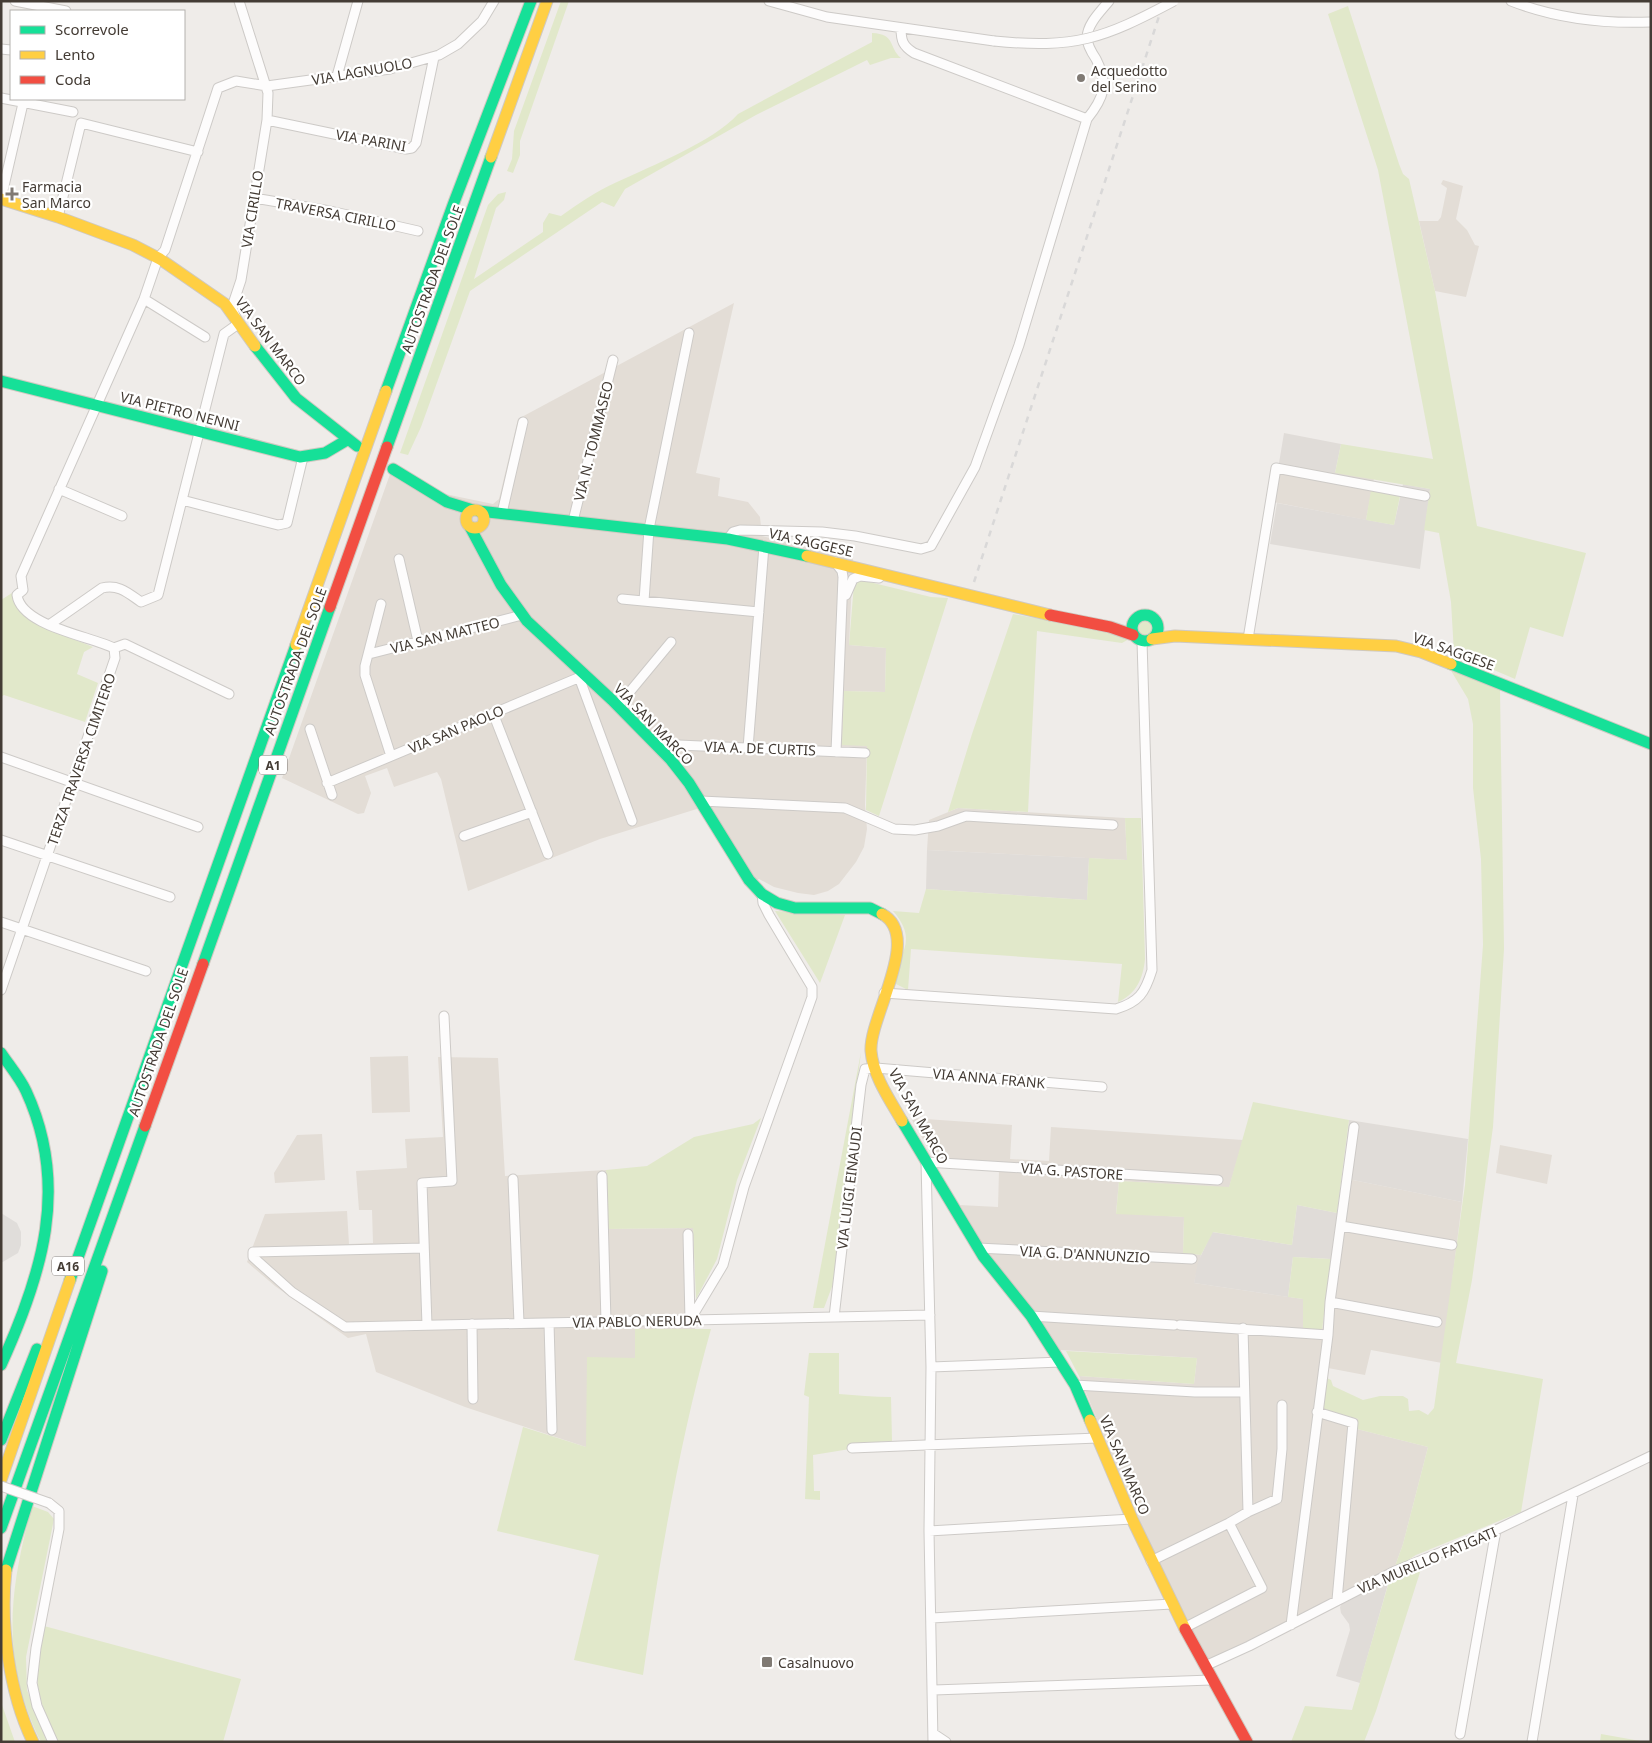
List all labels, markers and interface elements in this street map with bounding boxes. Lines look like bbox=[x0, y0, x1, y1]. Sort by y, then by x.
legend bbox=[10, 10, 185, 100]
text: Scorrevole bbox=[55, 19, 129, 39]
text: Lento bbox=[55, 44, 95, 64]
street label: VIA LAGNUOLO bbox=[310, 53, 414, 89]
place label: Acquedotto del Serino bbox=[1091, 61, 1167, 96]
text: Coda bbox=[55, 69, 91, 89]
marker: Acquedotto del Serino bbox=[1075, 72, 1087, 84]
street label: VIA PARINI bbox=[334, 124, 408, 156]
street label: VIA CIRILLO bbox=[237, 169, 268, 249]
place label: Farmacia San Marco bbox=[22, 177, 91, 212]
marker: Farmacia San Marco bbox=[6, 188, 18, 200]
street label: TRAVERSA CIRILLO bbox=[274, 193, 398, 235]
street label: AUTOSTRADA DEL SOLE bbox=[396, 202, 468, 356]
street label: VIA SAN MARCO bbox=[231, 293, 311, 389]
street label: VIA N. TOMMASEO bbox=[569, 379, 617, 503]
street label: VIA PIETRO NENNI bbox=[118, 387, 242, 435]
street label: VIA SAGGESE bbox=[767, 523, 855, 561]
street label: AUTOSTRADA DEL SOLE bbox=[259, 584, 331, 738]
street label: VIA SAN MATTEO bbox=[388, 612, 502, 658]
street label: VIA SAGGESE bbox=[1410, 627, 1498, 675]
street label: TERZA TRAVERSA CIMITERO bbox=[43, 670, 119, 848]
street label: VIA SAN MARCO bbox=[610, 679, 698, 769]
street label: VIA SAN PAOLO bbox=[405, 700, 507, 758]
street label: VIA A. DE CURTIS bbox=[704, 737, 816, 759]
road number: A1 bbox=[259, 756, 287, 774]
street label: AUTOSTRADA DEL SOLE bbox=[124, 965, 192, 1119]
street label: VIA ANNA FRANK bbox=[932, 1064, 1046, 1092]
street label: VIA SAN MARCO bbox=[885, 1065, 953, 1167]
street label: VIA LUIGI EINAUDI bbox=[832, 1125, 866, 1251]
street label: VIA G. PASTORE bbox=[1020, 1158, 1124, 1184]
street label: VIA G. D'ANNUNZIO bbox=[1019, 1241, 1151, 1267]
road number: A16 bbox=[52, 1256, 84, 1276]
street label: VIA PABLO NERUDA bbox=[572, 1310, 702, 1332]
street label: VIA SAN MARCO bbox=[1095, 1412, 1155, 1518]
street label: VIA MURILLO FATIGATI bbox=[1355, 1522, 1500, 1598]
place label: Casalnuovo bbox=[778, 1653, 854, 1672]
marker: Casalnuovo bbox=[760, 1655, 774, 1669]

